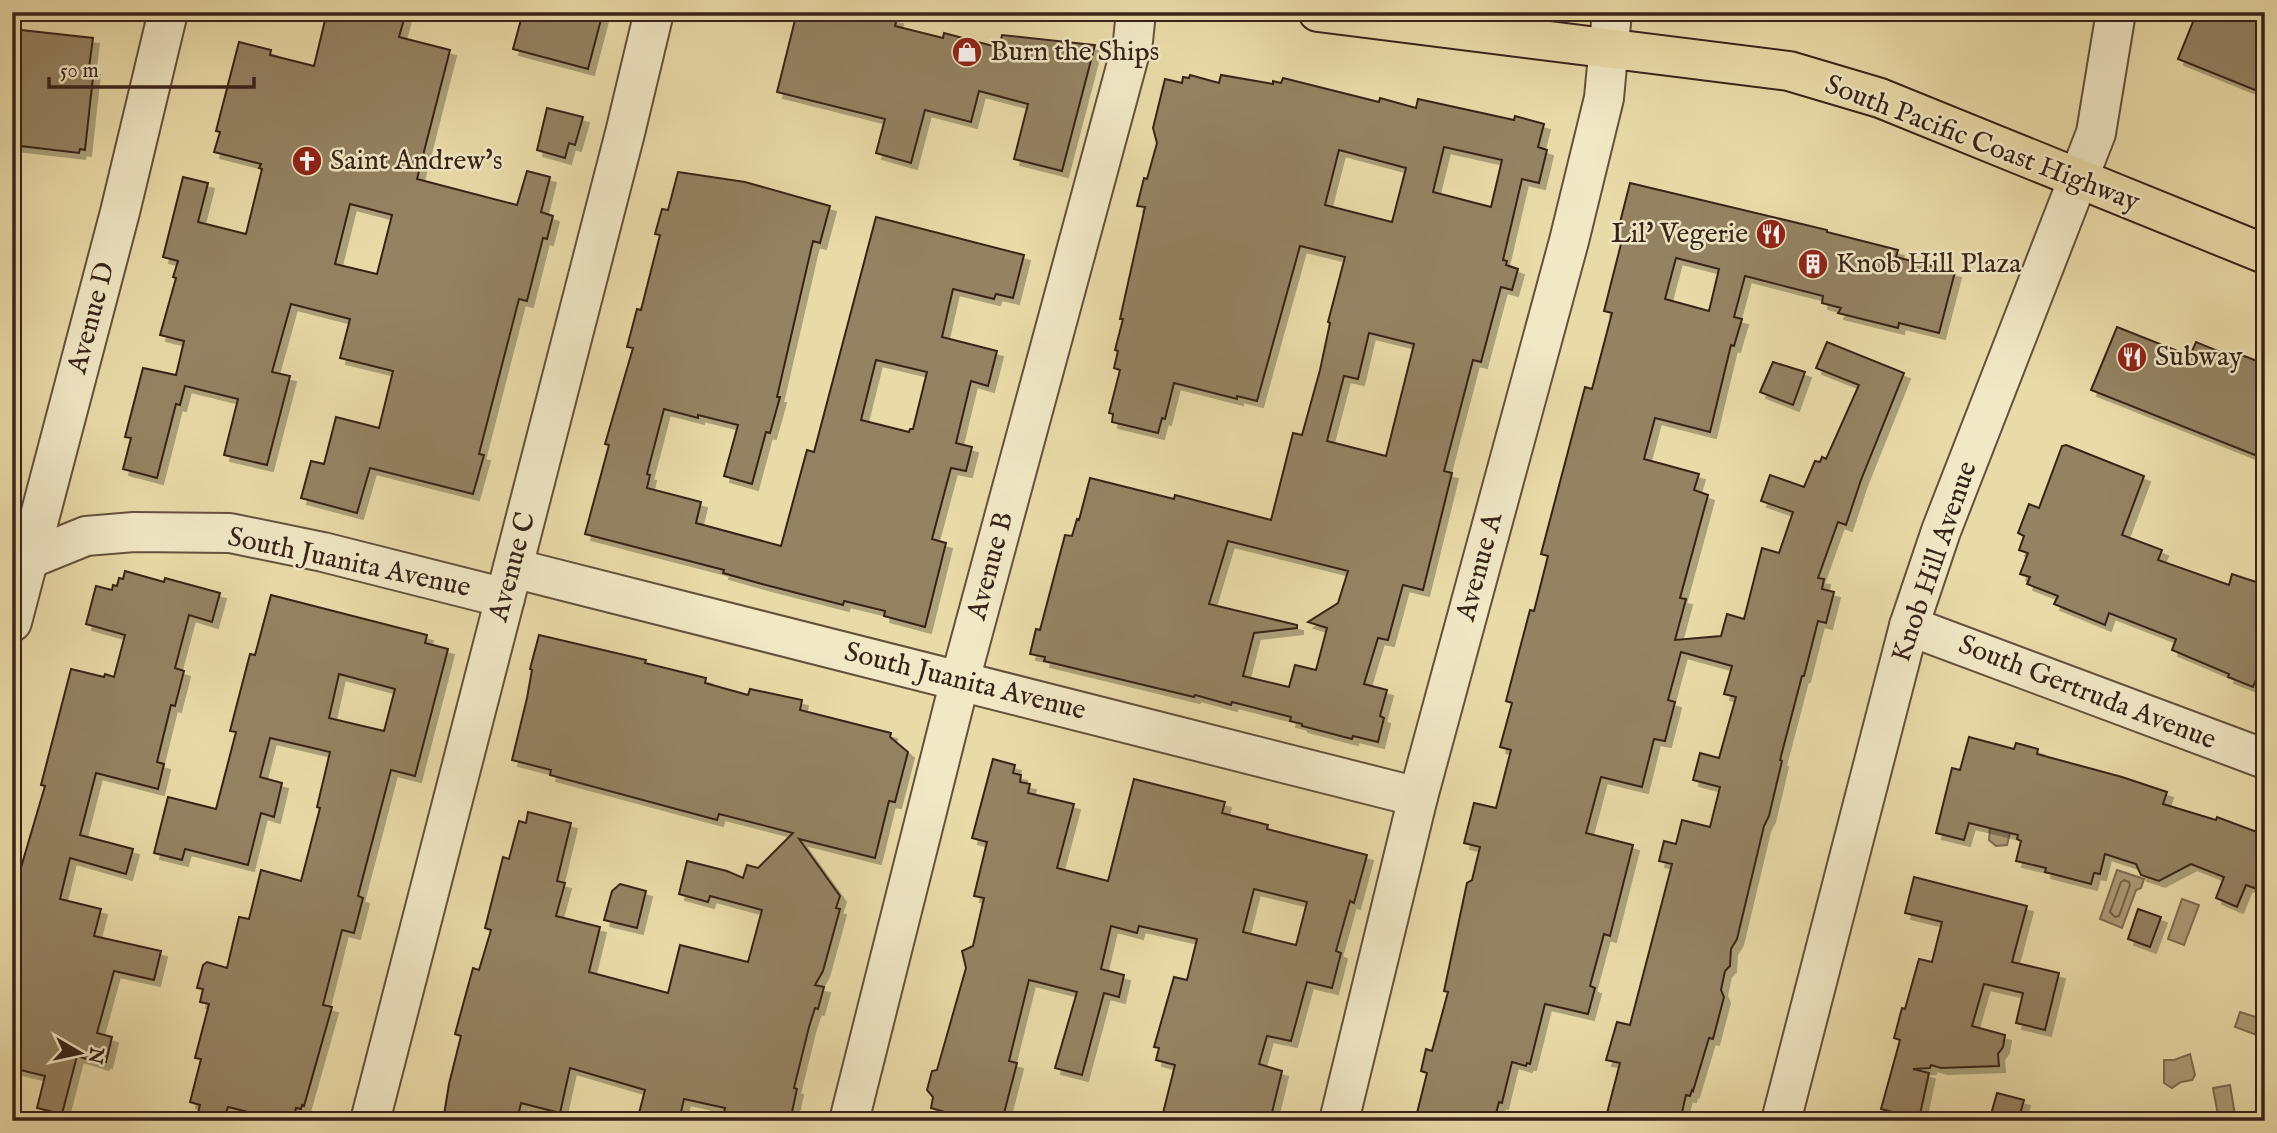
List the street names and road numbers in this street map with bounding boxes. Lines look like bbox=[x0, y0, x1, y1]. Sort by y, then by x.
street label: South Pacific Coast Highway bbox=[1820, 68, 2145, 220]
street label: Avenue D bbox=[60, 258, 124, 379]
street label: Knob Hill Avenue bbox=[1884, 457, 1986, 667]
street label: Avenue B bbox=[960, 508, 1022, 625]
street label: Avenue A bbox=[1449, 508, 1511, 626]
street label: Avenue C bbox=[481, 509, 544, 626]
street label: South Juanita Avenue bbox=[224, 520, 474, 606]
street label: South Gertruda Avenue bbox=[1953, 628, 2221, 758]
street label: South Juanita Avenue bbox=[841, 635, 1089, 729]

